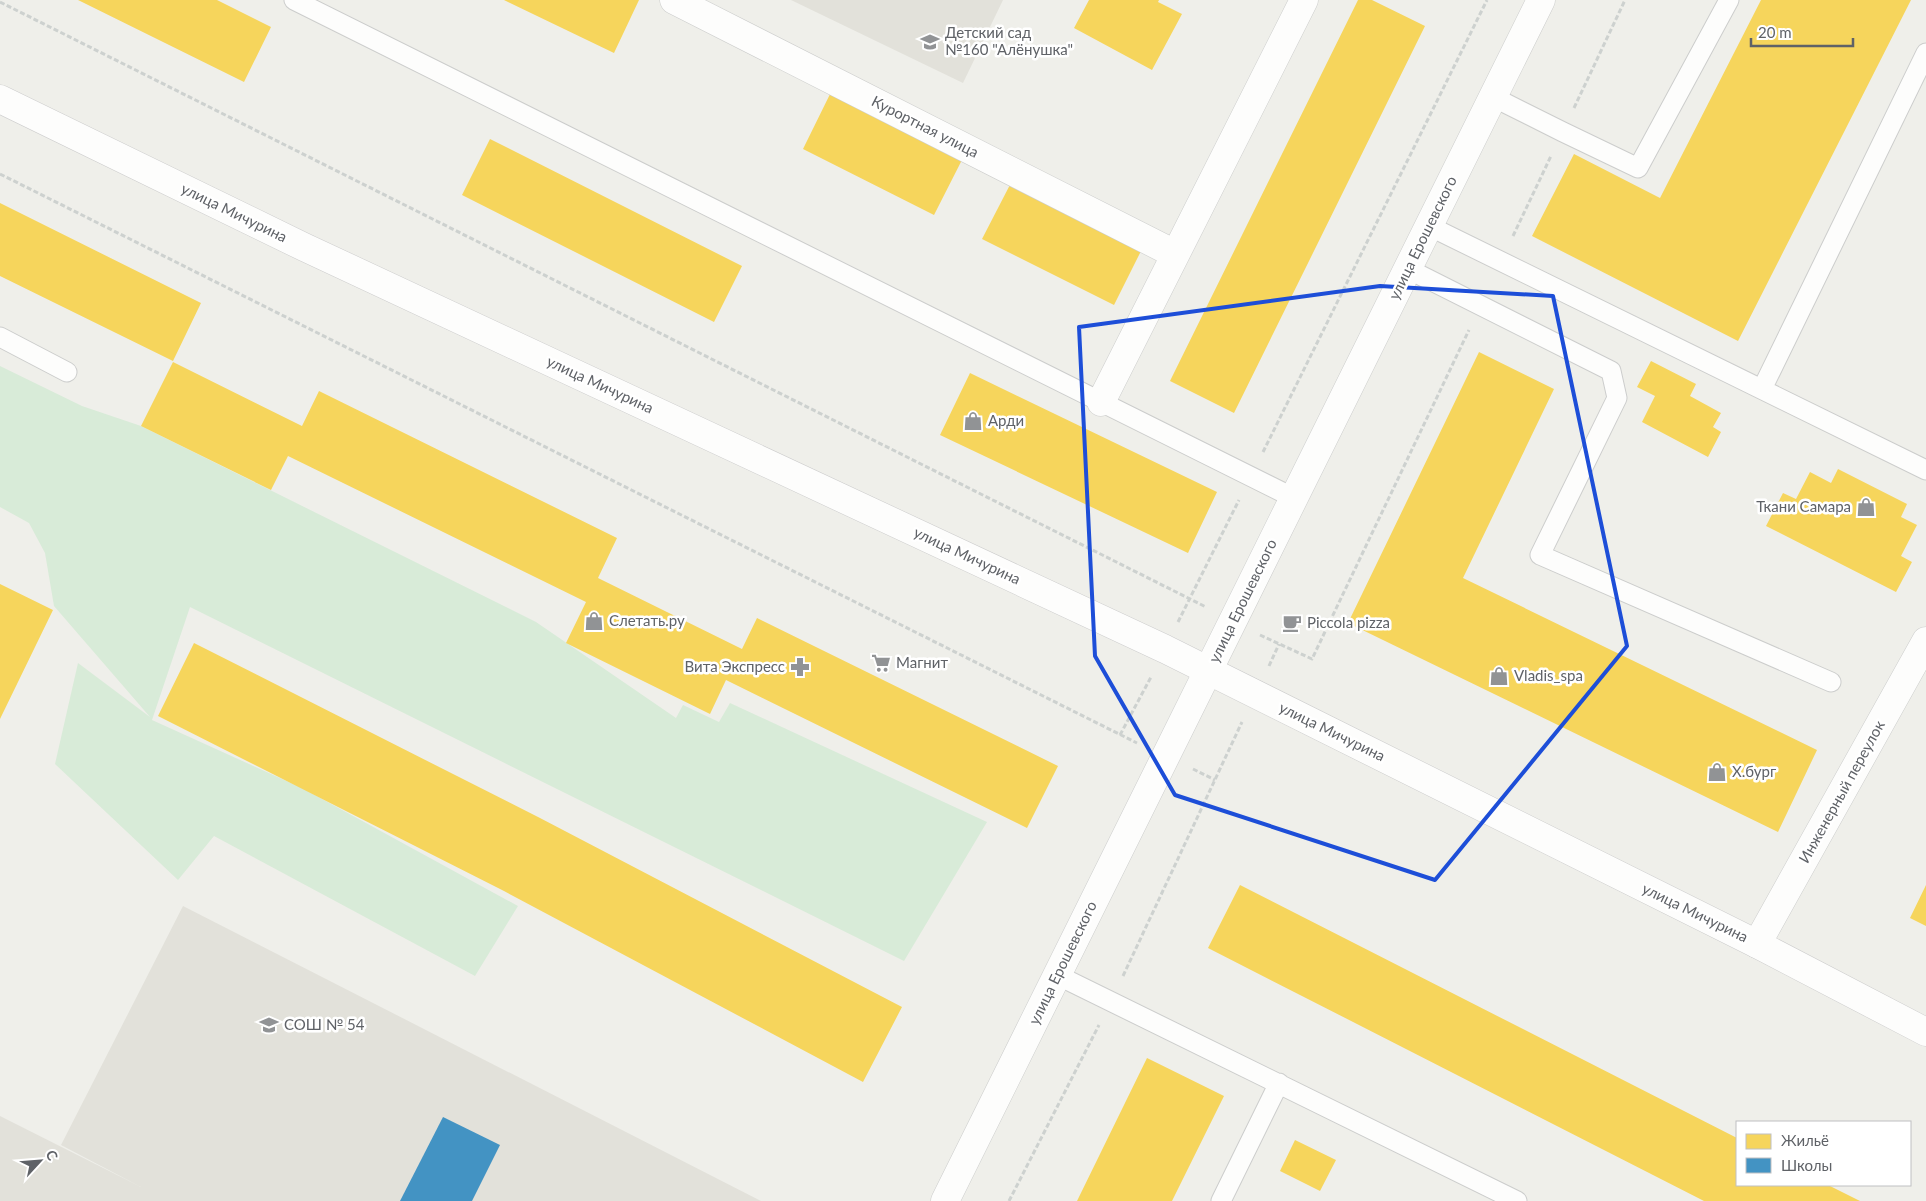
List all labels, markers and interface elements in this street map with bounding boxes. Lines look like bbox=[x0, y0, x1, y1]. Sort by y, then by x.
scale bar bbox=[1751, 15, 1854, 47]
place label: Детский сад №160 "Алёнушка" bbox=[945, 23, 1073, 58]
text: 20 m bbox=[1758, 23, 1792, 41]
school or university icon: Детский сад №160 "Алёнушка" bbox=[919, 31, 941, 53]
street label: Курортная улица bbox=[869, 91, 982, 161]
street label: улица Ерошевского bbox=[1384, 173, 1460, 302]
street label: улица Мичурина bbox=[179, 179, 290, 246]
street label: улица Мичурина bbox=[544, 351, 657, 417]
shop icon: Арди bbox=[962, 410, 984, 432]
place label: Арди bbox=[988, 411, 1024, 429]
shop icon: Ткани Самара bbox=[1855, 496, 1877, 518]
place label: Ткани Самара bbox=[1756, 497, 1851, 515]
street label: улица Мичурина bbox=[911, 522, 1024, 588]
street label: улица Ерошевского bbox=[1204, 536, 1280, 665]
shop icon: Слетать.ру bbox=[583, 610, 605, 632]
place label: Слетать.ру bbox=[609, 611, 685, 629]
cafe icon: Piccola pizza bbox=[1281, 612, 1303, 634]
place label: Piccola pizza bbox=[1307, 613, 1390, 631]
supermarket icon: Магнит bbox=[870, 652, 892, 674]
place label: Магнит bbox=[896, 653, 948, 671]
pharmacy icon: Вита Экспресс bbox=[789, 656, 811, 678]
place label: Вита Экспресс bbox=[684, 657, 785, 675]
shop icon: Vladis_spa bbox=[1488, 665, 1510, 687]
place label: Vladis_spa bbox=[1514, 666, 1583, 684]
street label: улица Мичурина bbox=[1277, 698, 1388, 765]
street label: Инженерный переулок bbox=[1794, 717, 1888, 866]
shop icon: Х.бург bbox=[1706, 761, 1728, 783]
place label: Х.бург bbox=[1732, 762, 1776, 780]
street label: улица Мичурина bbox=[1640, 879, 1751, 946]
street label: улица Ерошевского bbox=[1024, 898, 1100, 1027]
school or university icon: СОШ № 54 bbox=[258, 1014, 280, 1036]
place label: СОШ № 54 bbox=[284, 1015, 365, 1033]
legend bbox=[1736, 1121, 1911, 1186]
text: Жильё bbox=[1781, 1131, 1829, 1149]
north arrow bbox=[15, 1136, 65, 1186]
text: С bbox=[42, 1147, 62, 1164]
text: Школы bbox=[1781, 1156, 1832, 1174]

